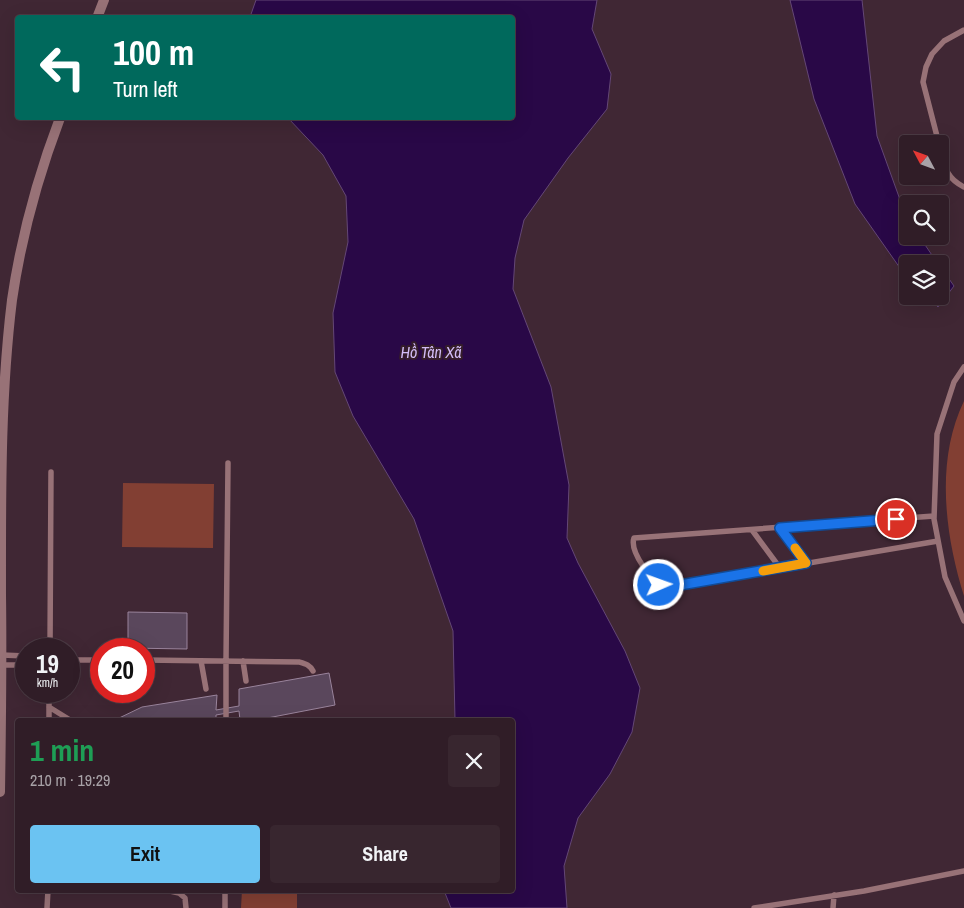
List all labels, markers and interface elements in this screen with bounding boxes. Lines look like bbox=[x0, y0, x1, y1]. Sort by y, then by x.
text: 100 m bbox=[113, 29, 194, 76]
icon: left bbox=[30, 35, 95, 100]
text: Turn left bbox=[113, 74, 178, 104]
north arrow bbox=[899, 135, 949, 185]
map controls bbox=[899, 135, 949, 305]
button: search bbox=[899, 195, 949, 245]
button: layers bbox=[899, 255, 949, 305]
water label: Hồ Tân Xã bbox=[401, 341, 462, 363]
pin bbox=[875, 498, 917, 540]
icon: arrive bbox=[882, 505, 910, 533]
position arrow bbox=[632, 558, 684, 610]
speed limit sign: 20 bbox=[90, 638, 155, 703]
text: 19 bbox=[36, 647, 59, 681]
text: km/h bbox=[37, 675, 58, 691]
text: 1 min bbox=[30, 730, 94, 770]
button: close bbox=[448, 735, 500, 787]
text: 210 m · 19:29 bbox=[30, 769, 110, 791]
button: Exit bbox=[30, 825, 260, 883]
button: Share bbox=[270, 825, 500, 883]

